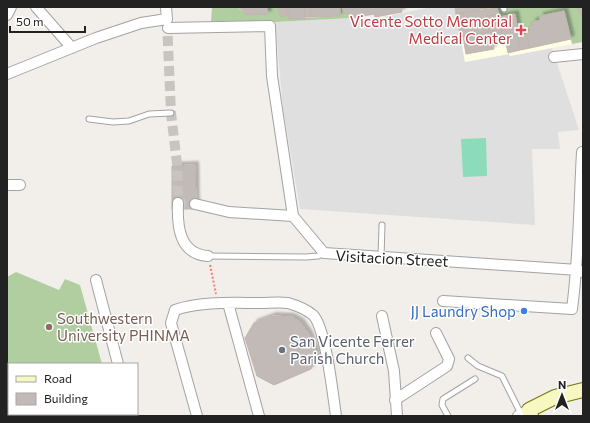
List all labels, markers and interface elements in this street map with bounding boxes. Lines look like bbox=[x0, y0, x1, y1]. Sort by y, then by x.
scale bar bbox=[10, 8, 85, 34]
place label: Vicente Sotto Memorial Medical Center bbox=[350, 12, 512, 47]
text: 50 m bbox=[16, 14, 44, 28]
marker: Vicente Sotto Memorial Medical Center bbox=[515, 24, 527, 36]
street label: Visitacion Street bbox=[335, 246, 449, 270]
place label: JJ Laundry Shop bbox=[410, 302, 516, 320]
marker: JJ Laundry Shop bbox=[519, 306, 529, 316]
place label: Southwestern University PHINMA bbox=[57, 309, 190, 344]
marker: Southwestern University PHINMA bbox=[44, 322, 54, 332]
place label: San Vicente Ferrer Parish Church bbox=[290, 332, 415, 367]
marker: San Vicente Ferrer Parish Church bbox=[277, 345, 287, 355]
legend bbox=[8, 363, 138, 415]
text: Road bbox=[44, 371, 72, 385]
north arrow bbox=[542, 375, 582, 415]
text: N bbox=[558, 378, 566, 391]
text: Building bbox=[44, 391, 88, 405]

